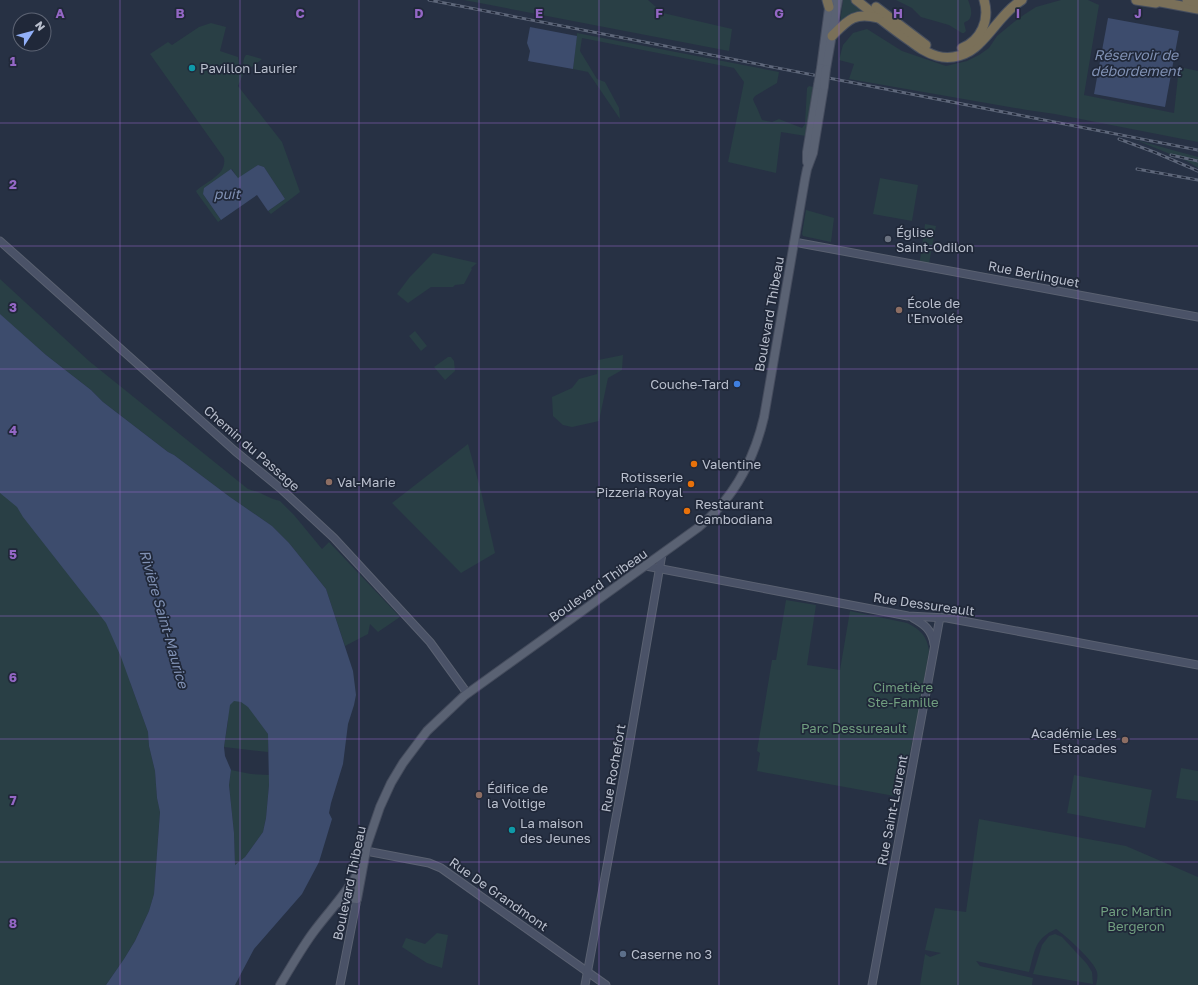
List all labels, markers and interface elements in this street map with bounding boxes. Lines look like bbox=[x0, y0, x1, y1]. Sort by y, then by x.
text: A bbox=[55, 5, 65, 21]
text: B bbox=[175, 5, 185, 21]
text: C bbox=[295, 5, 305, 21]
text: D bbox=[414, 5, 424, 21]
text: E bbox=[535, 5, 543, 21]
text: F bbox=[655, 5, 663, 21]
text: G bbox=[774, 5, 784, 21]
text: H bbox=[893, 5, 903, 21]
text: I bbox=[1016, 5, 1020, 21]
text: J bbox=[1134, 5, 1142, 21]
north arrow bbox=[12, 12, 52, 52]
text: N bbox=[33, 19, 48, 33]
water label: Réservoir de débordement bbox=[1091, 46, 1183, 79]
text: 1 bbox=[10, 53, 17, 69]
place label: Pavillon Laurier bbox=[200, 60, 297, 76]
marker: Pavillon Laurier bbox=[187, 63, 197, 73]
text: 2 bbox=[9, 176, 17, 192]
water label: puit bbox=[214, 185, 242, 202]
place label: Église Saint-Odilon bbox=[896, 224, 974, 255]
marker: Église Saint-Odilon bbox=[883, 234, 893, 244]
street label: Boulevard Thibeau bbox=[751, 255, 787, 373]
street label: Rue Berlinguet bbox=[987, 257, 1081, 291]
place label: École de l'Envolée bbox=[907, 295, 963, 326]
text: 3 bbox=[9, 299, 17, 315]
marker: École de l'Envolée bbox=[894, 305, 904, 315]
place label: Couche-Tard bbox=[650, 376, 729, 392]
marker: Couche-Tard bbox=[732, 379, 742, 389]
street label: Chemin du Passage bbox=[201, 402, 303, 494]
text: 4 bbox=[9, 422, 17, 438]
place label: Valentine bbox=[702, 456, 761, 472]
marker: Valentine bbox=[689, 459, 699, 469]
place label: Rotisserie Pizzeria Royal bbox=[596, 469, 683, 500]
place label: Val-Marie bbox=[337, 474, 395, 490]
marker: Val-Marie bbox=[324, 477, 334, 487]
marker: Rotisserie Pizzeria Royal bbox=[686, 479, 696, 489]
place label: Restaurant Cambodiana bbox=[695, 496, 773, 527]
marker: Restaurant Cambodiana bbox=[682, 506, 692, 516]
street label: Boulevard Thibeau bbox=[546, 545, 650, 625]
text: 5 bbox=[9, 546, 17, 562]
water label: Rivière Saint-Maurice bbox=[137, 548, 193, 691]
street label: Rue Dessureault bbox=[872, 589, 976, 619]
text: 6 bbox=[9, 669, 17, 685]
park label: Cimetière Ste-Famille bbox=[867, 679, 939, 710]
park label: Parc Dessureault bbox=[801, 720, 907, 736]
street label: Rue Rochefort bbox=[597, 723, 629, 813]
place label: Académie Les Estacades bbox=[1031, 725, 1117, 756]
marker: Académie Les Estacades bbox=[1120, 735, 1130, 745]
street label: Rue Saint-Laurent bbox=[873, 753, 911, 867]
place label: Édifice de la Voltige bbox=[487, 780, 548, 811]
marker: Édifice de la Voltige bbox=[474, 790, 484, 800]
text: 7 bbox=[9, 792, 17, 808]
place label: La maison des Jeunes bbox=[520, 815, 591, 846]
street label: Boulevard Thibeau bbox=[329, 824, 369, 942]
marker: La maison des Jeunes bbox=[507, 825, 517, 835]
street label: Rue De Grandmont bbox=[447, 854, 551, 934]
park label: Parc Martin Bergeron bbox=[1100, 903, 1172, 934]
text: 8 bbox=[9, 915, 17, 931]
place label: Caserne no 3 bbox=[631, 946, 712, 962]
marker: Caserne no 3 bbox=[618, 949, 628, 959]

